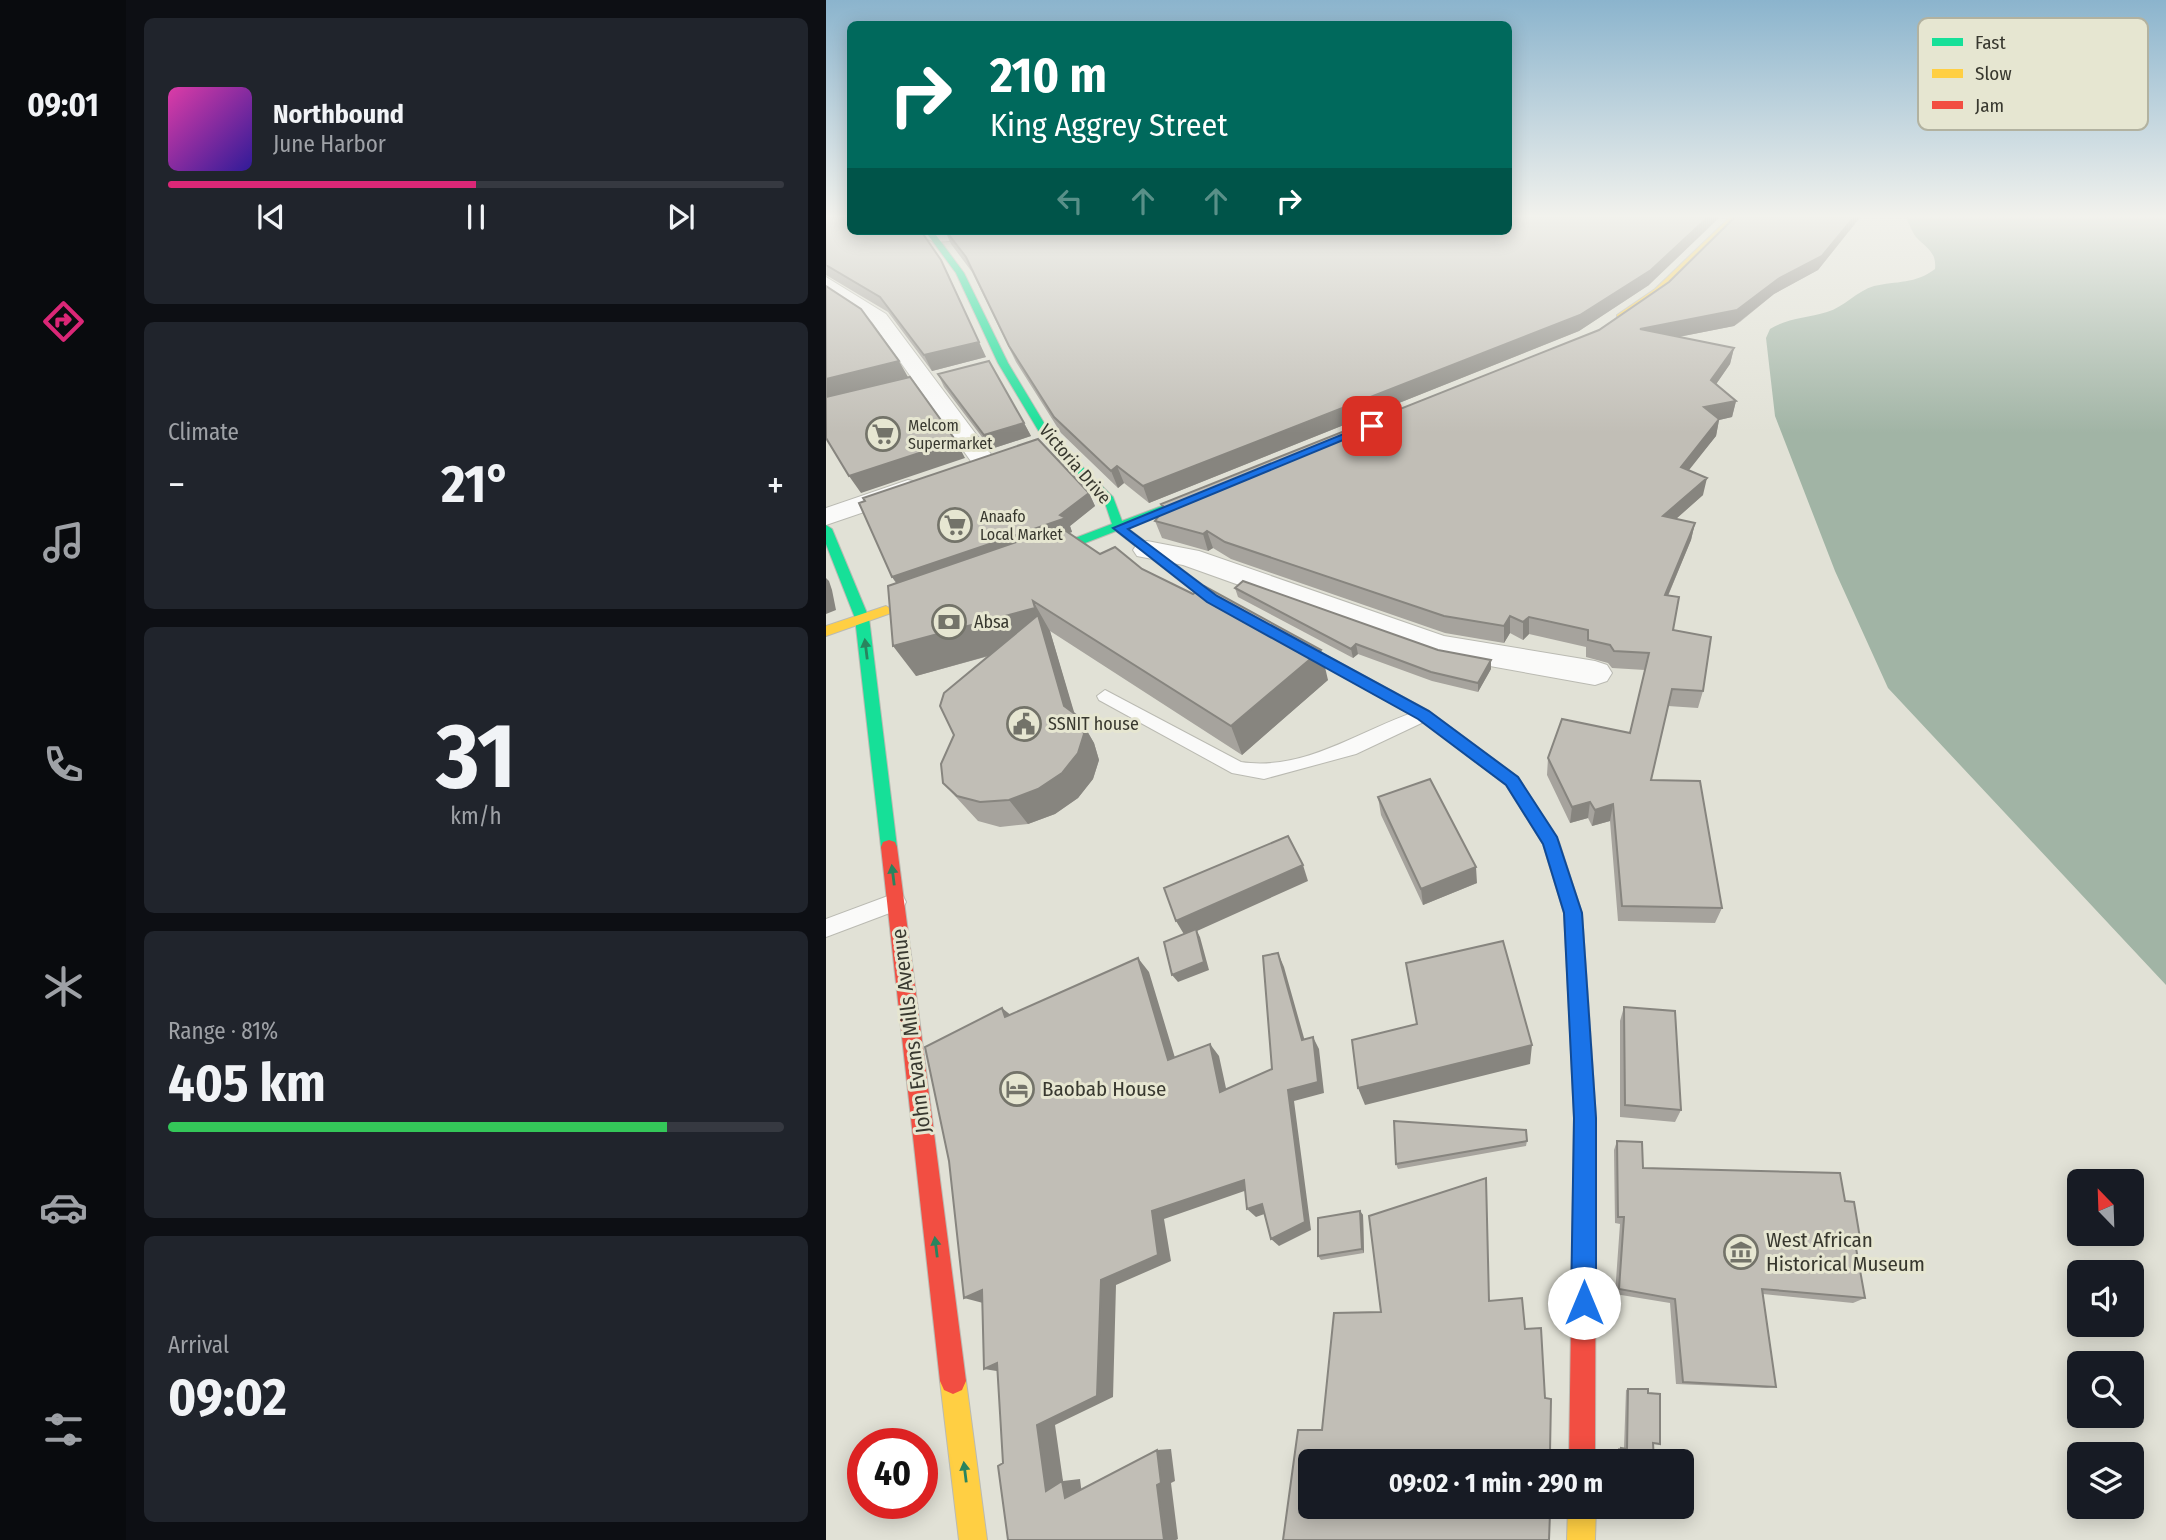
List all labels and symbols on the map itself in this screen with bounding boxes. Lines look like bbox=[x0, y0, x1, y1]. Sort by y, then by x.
legend bbox=[1918, 18, 2148, 130]
text: Fast bbox=[1975, 31, 2006, 54]
text: Slow bbox=[1975, 62, 2012, 85]
text: Jam bbox=[1975, 94, 2004, 117]
pin bbox=[1342, 396, 1402, 456]
supermarket icon: Melcom Supermarket bbox=[864, 415, 902, 453]
place label: Melcom Supermarket bbox=[908, 416, 993, 453]
street label: Victoria Drive bbox=[1034, 420, 1116, 508]
supermarket icon: Anaafo Local Market bbox=[936, 506, 974, 544]
place label: Anaafo Local Market bbox=[980, 507, 1064, 544]
bank icon: Absa bbox=[930, 603, 968, 641]
place label: Absa bbox=[974, 611, 1010, 633]
one-way arrow bbox=[861, 638, 872, 660]
public building icon: SSNIT house bbox=[1005, 705, 1043, 743]
place label: SSNIT house bbox=[1048, 713, 1139, 735]
one-way arrow bbox=[887, 863, 898, 885]
street label: John Evans Mills Avenue bbox=[886, 927, 936, 1135]
hotel icon: Baobab House bbox=[998, 1070, 1036, 1108]
place label: Baobab House bbox=[1042, 1076, 1166, 1102]
north arrow bbox=[2067, 1169, 2144, 1246]
place label: West African Historical Museum bbox=[1766, 1227, 1925, 1277]
museum icon: West African Historical Museum bbox=[1722, 1233, 1760, 1271]
one-way arrow bbox=[930, 1235, 941, 1257]
position arrow bbox=[1547, 1266, 1621, 1340]
speed limit sign: 40 bbox=[847, 1428, 938, 1519]
one-way arrow bbox=[959, 1461, 970, 1483]

